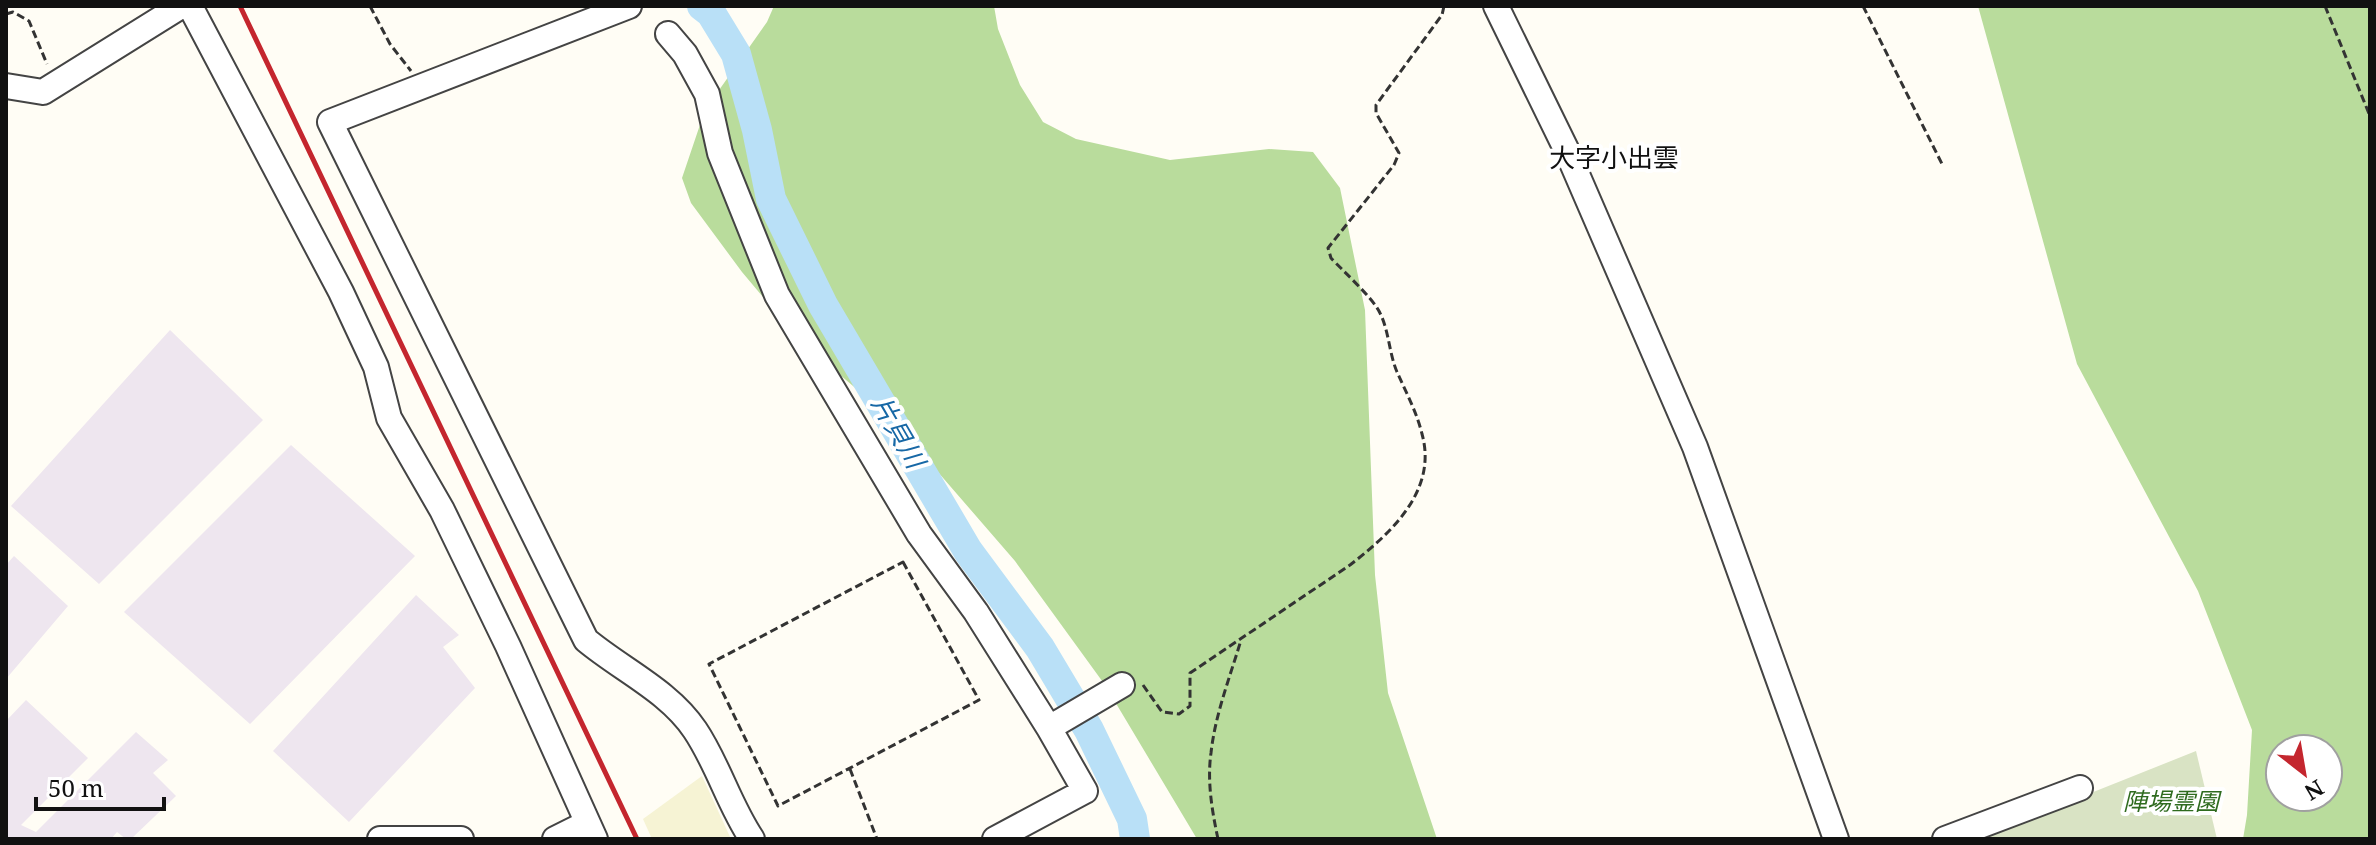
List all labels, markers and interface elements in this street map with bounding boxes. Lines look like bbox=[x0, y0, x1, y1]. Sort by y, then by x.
district label: 大字小出雲 bbox=[1549, 139, 1679, 175]
water label: 片貝川 bbox=[864, 389, 935, 477]
north arrow bbox=[2264, 733, 2344, 813]
scale bar bbox=[36, 761, 164, 811]
text: 50 m bbox=[48, 771, 104, 804]
text: N bbox=[2300, 774, 2330, 808]
park label: 陣場霊園 bbox=[2123, 784, 2222, 817]

